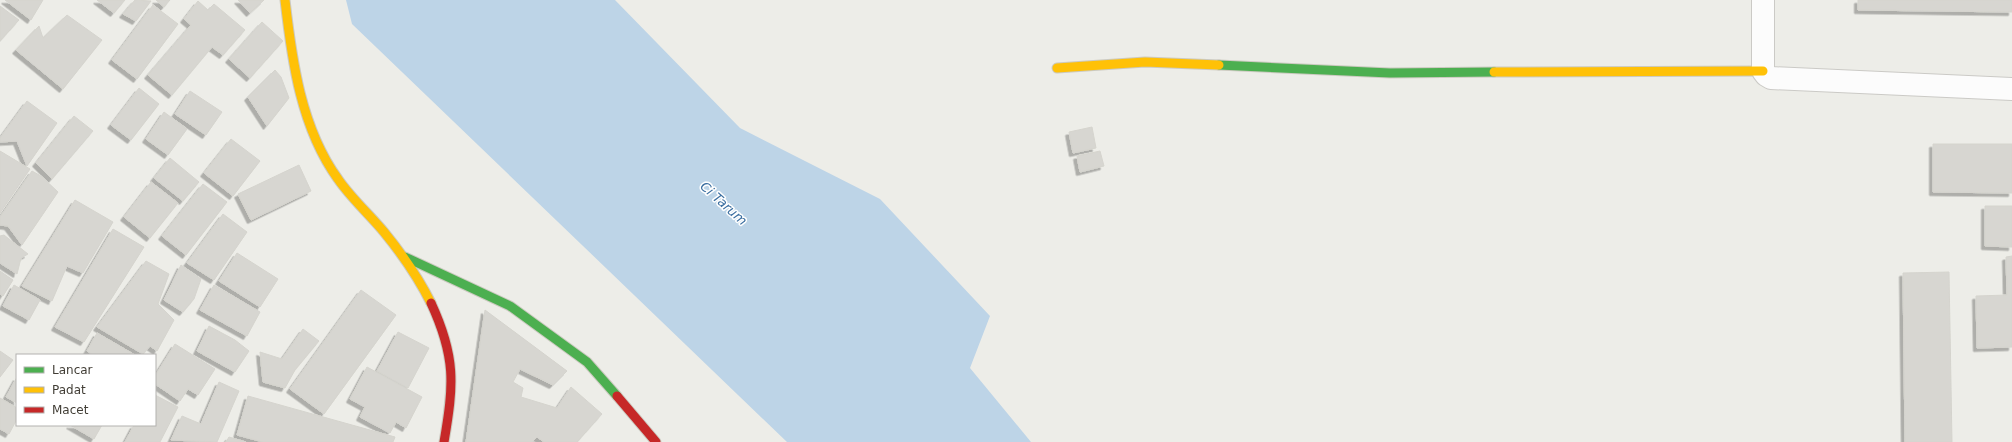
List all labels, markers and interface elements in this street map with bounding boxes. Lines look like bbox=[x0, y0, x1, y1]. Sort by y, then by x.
water label: Ci Tarum bbox=[697, 179, 750, 228]
legend bbox=[16, 354, 156, 426]
text: Lancar bbox=[52, 363, 93, 377]
text: Padat bbox=[52, 383, 86, 397]
text: Macet bbox=[52, 403, 89, 417]

